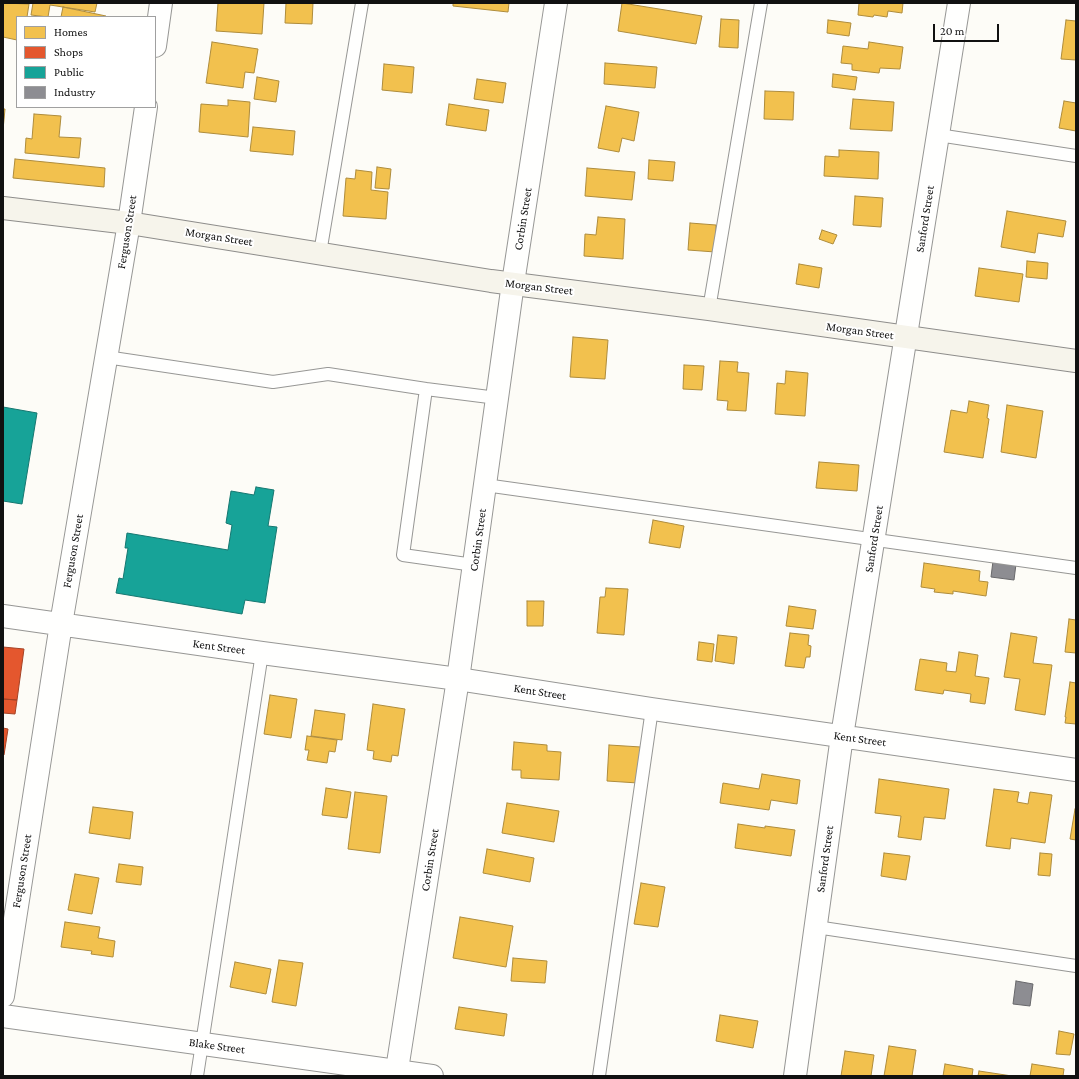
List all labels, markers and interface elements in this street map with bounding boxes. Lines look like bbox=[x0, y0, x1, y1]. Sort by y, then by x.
legend bbox=[16, 16, 156, 108]
scale bar bbox=[935, 16, 1001, 42]
text: 20 m bbox=[940, 24, 964, 38]
text: Homes bbox=[54, 25, 87, 39]
text: Shops bbox=[54, 45, 83, 59]
text: Public bbox=[54, 65, 84, 79]
text: Industry bbox=[54, 85, 95, 99]
street label: Sanford Street bbox=[913, 184, 937, 254]
street label: Corbin Street bbox=[511, 187, 535, 251]
street label: Ferguson Street bbox=[114, 194, 140, 270]
street label: Morgan Street bbox=[184, 225, 254, 249]
street label: Morgan Street bbox=[504, 276, 574, 298]
street label: Morgan Street bbox=[825, 319, 895, 343]
street label: Sanford Street bbox=[862, 504, 886, 574]
street label: Corbin Street bbox=[466, 508, 490, 572]
street label: Ferguson Street bbox=[59, 513, 87, 589]
street label: Kent Street bbox=[192, 636, 246, 658]
street label: Kent Street bbox=[513, 681, 567, 703]
street label: Kent Street bbox=[833, 728, 887, 750]
street label: Sanford Street bbox=[813, 824, 837, 894]
street label: Corbin Street bbox=[418, 828, 442, 892]
street label: Ferguson Street bbox=[9, 833, 35, 909]
street label: Blake Street bbox=[188, 1035, 246, 1057]

